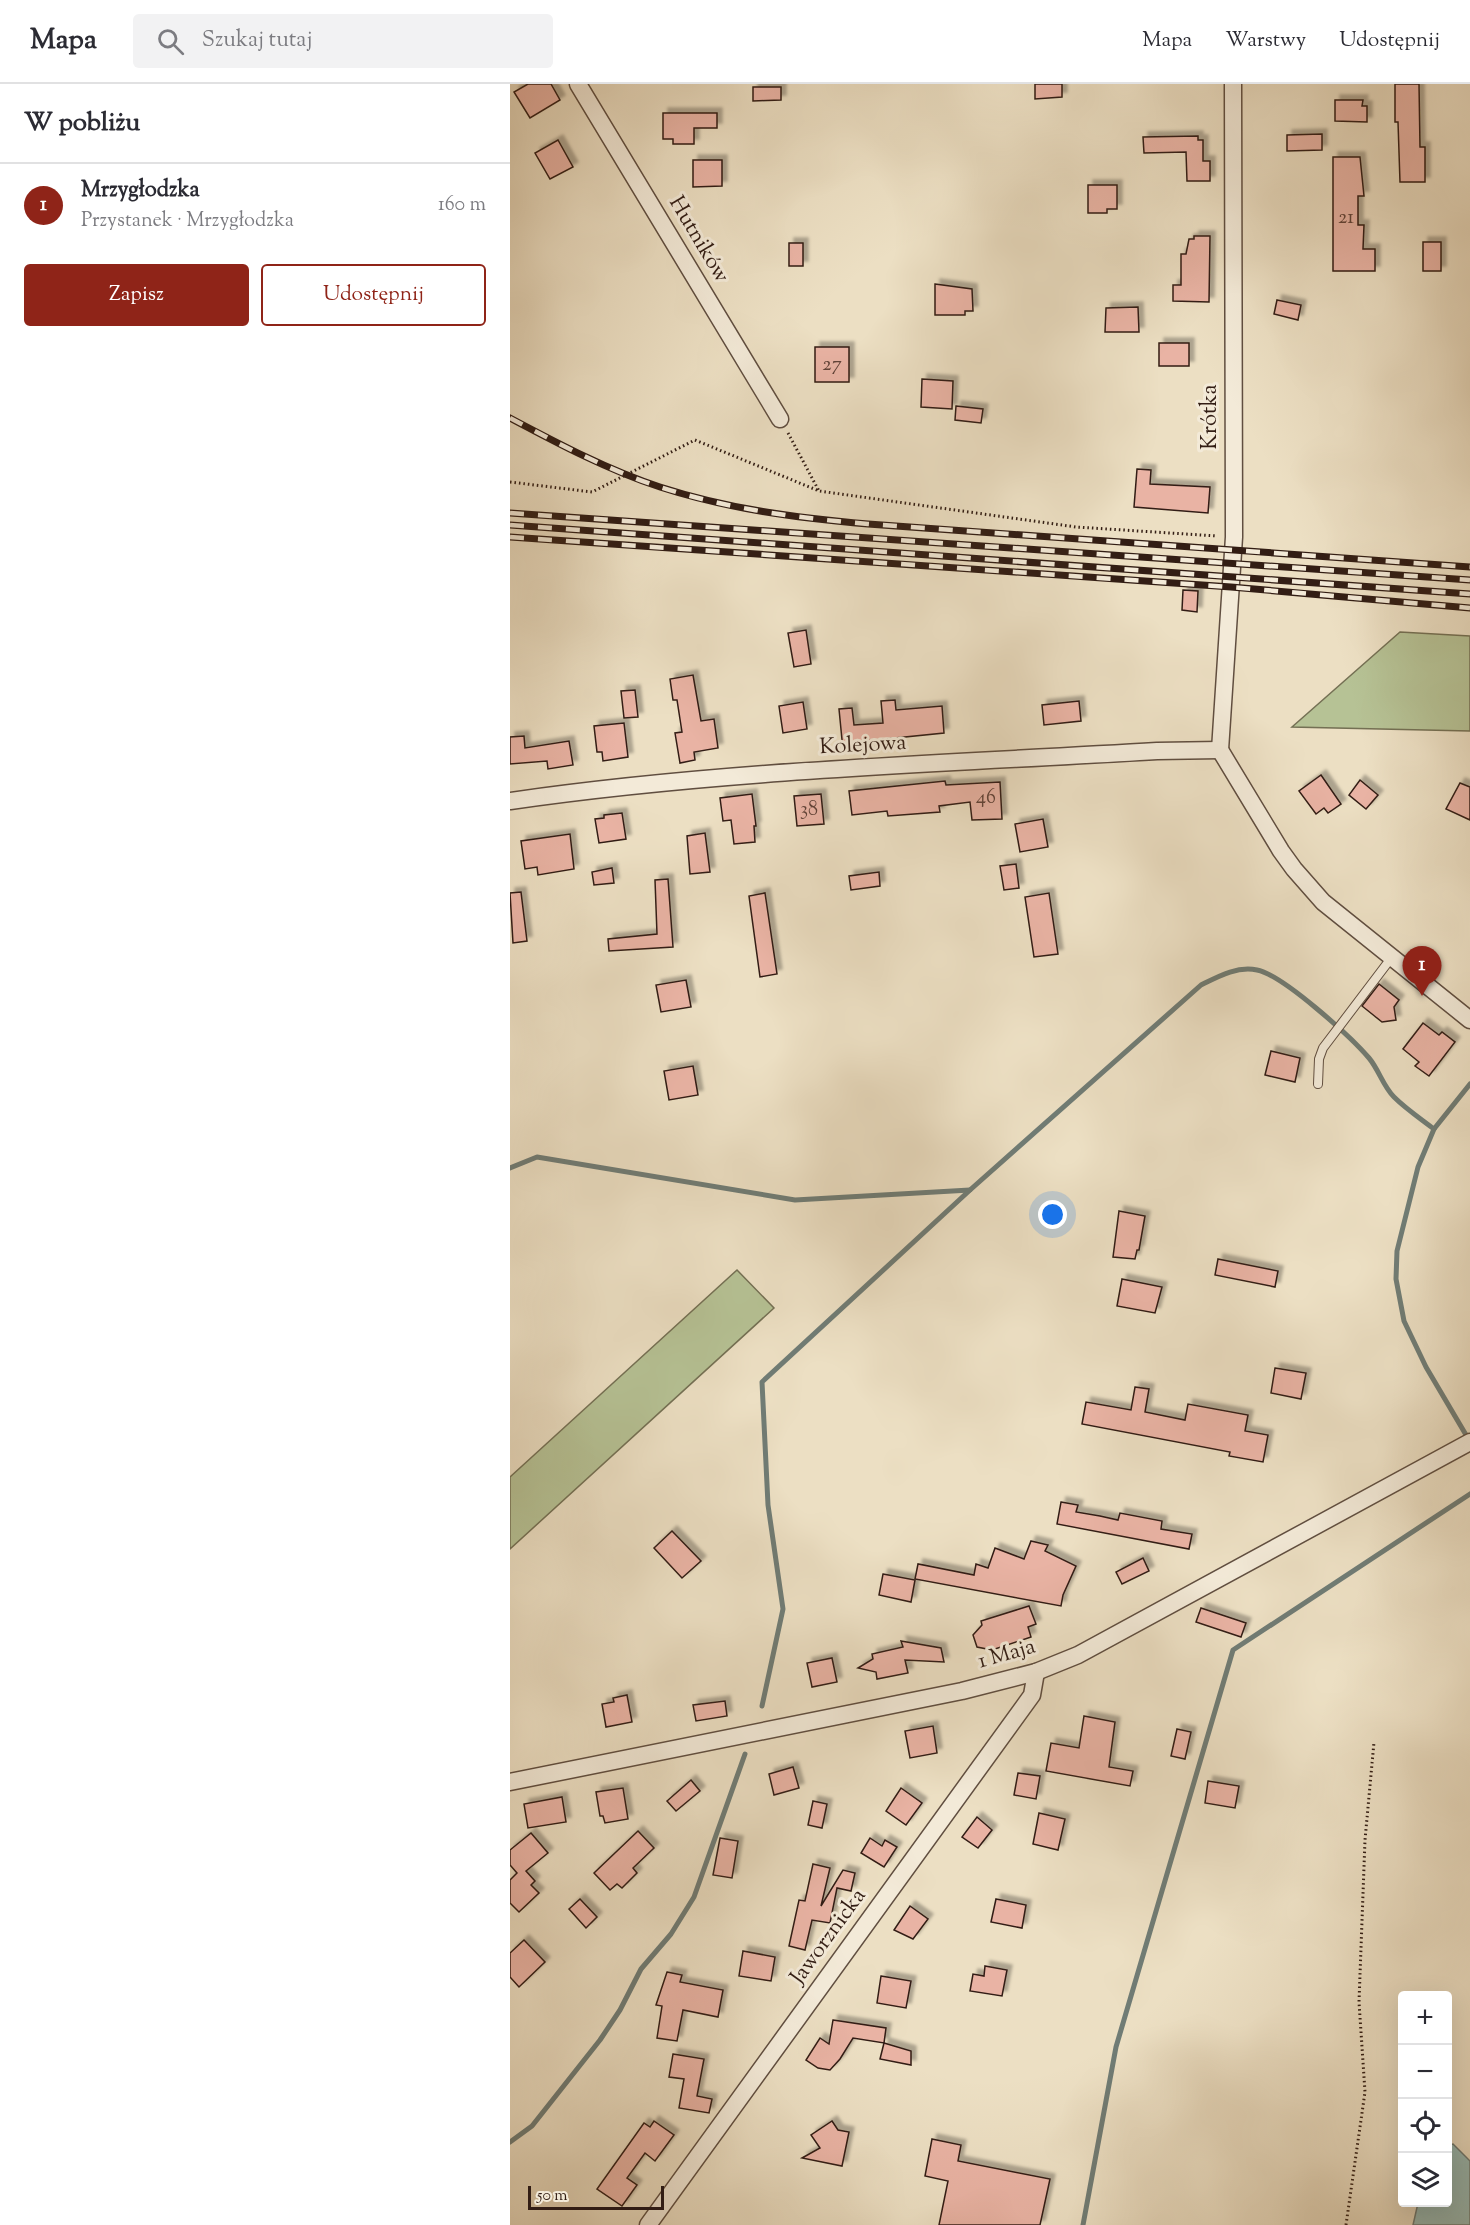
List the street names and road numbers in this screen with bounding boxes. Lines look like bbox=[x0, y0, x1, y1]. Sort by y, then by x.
street label: Hutników bbox=[659, 190, 737, 290]
street label: Krótka bbox=[1195, 384, 1227, 450]
street label: Kolejowa bbox=[819, 728, 907, 764]
street label: 1 Maja bbox=[974, 1632, 1040, 1678]
street label: Jaworznicka bbox=[783, 1882, 875, 1992]

